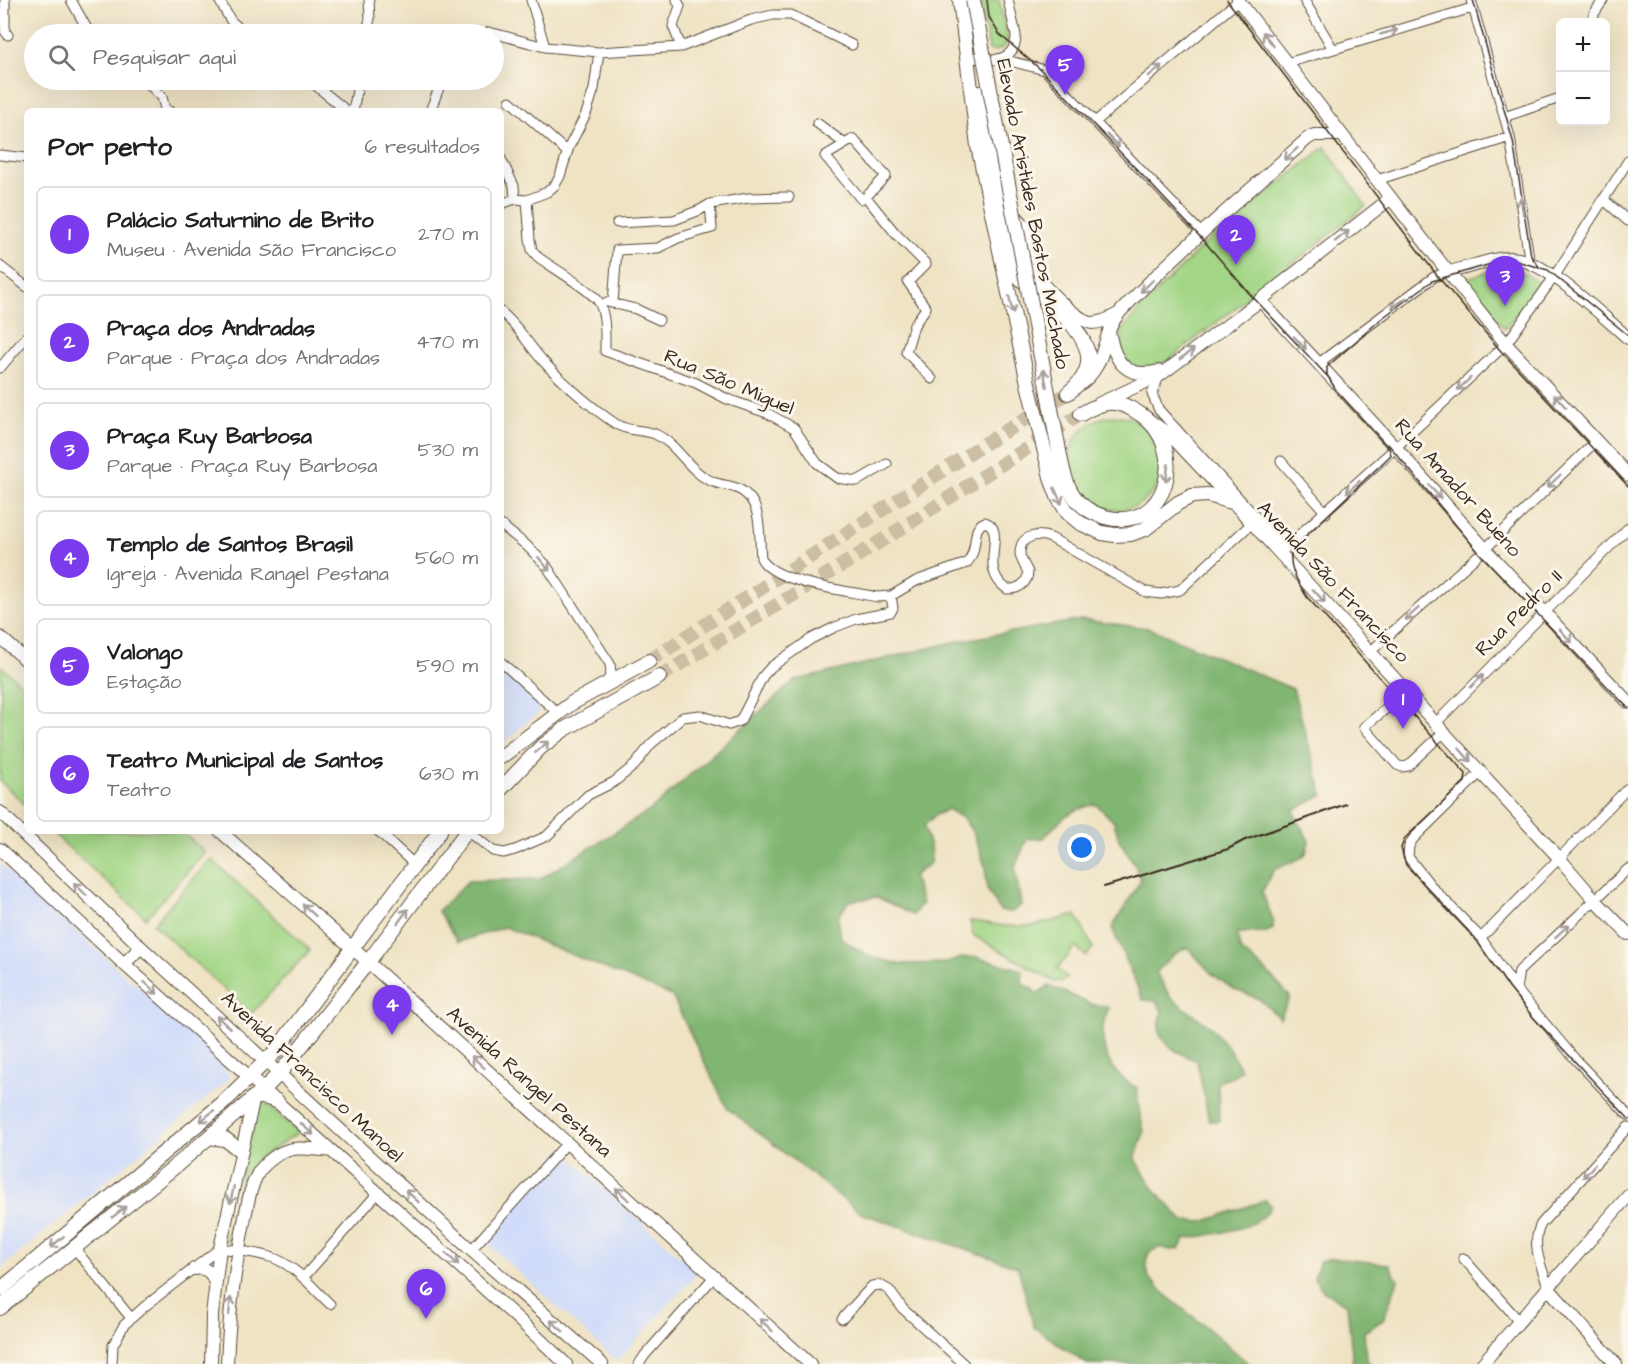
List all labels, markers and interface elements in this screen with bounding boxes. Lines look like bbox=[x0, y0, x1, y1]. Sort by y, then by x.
map controls bbox=[1556, 18, 1610, 126]
button: + bbox=[1556, 18, 1610, 72]
search box bbox=[24, 24, 504, 90]
one-way arrow bbox=[1379, 26, 1398, 37]
one-way arrow bbox=[1261, 31, 1274, 47]
icon: search bbox=[45, 41, 78, 74]
text: Pesquisar aqui bbox=[93, 42, 236, 73]
pin: 5 bbox=[1046, 46, 1084, 95]
street label: Elevado Aristides Bastos Machado bbox=[989, 56, 1077, 372]
one-way arrow bbox=[1147, 64, 1162, 78]
button: − bbox=[1556, 72, 1610, 126]
text: Por perto bbox=[48, 129, 172, 165]
text: 6 resultados bbox=[364, 133, 480, 161]
one-way arrow bbox=[1106, 134, 1120, 149]
one-way arrow bbox=[1284, 147, 1299, 161]
one-way arrow bbox=[1516, 197, 1527, 216]
text: Palácio Saturnino de Brito bbox=[107, 205, 374, 236]
pin: 2 bbox=[1216, 216, 1256, 265]
text: 1 bbox=[68, 220, 71, 248]
text: 270 m bbox=[418, 220, 478, 248]
one-way arrow bbox=[1334, 230, 1350, 243]
text: Museu · Avenida São Francisco bbox=[107, 236, 396, 264]
pin: 3 bbox=[1486, 256, 1524, 306]
one-way arrow bbox=[1140, 279, 1155, 293]
one-way arrow bbox=[1006, 295, 1017, 314]
one-way arrow bbox=[1392, 297, 1408, 310]
text: Praça dos Andradas bbox=[107, 313, 315, 344]
text: 2 bbox=[64, 328, 75, 356]
text: 470 m bbox=[416, 328, 478, 356]
one-way arrow bbox=[1293, 335, 1307, 350]
street label: Rua São Miguel bbox=[659, 342, 798, 423]
text: Parque · Praça dos Andradas bbox=[107, 344, 380, 372]
one-way arrow bbox=[1178, 348, 1194, 361]
one-way arrow bbox=[1039, 368, 1050, 388]
one-way arrow bbox=[1457, 377, 1472, 391]
one-way arrow bbox=[1553, 394, 1567, 409]
street label: Rua Amador Bueno bbox=[1388, 412, 1528, 564]
text: Praça Ruy Barbosa bbox=[107, 421, 312, 452]
text: 3 bbox=[64, 436, 75, 464]
text: 530 m bbox=[417, 436, 478, 464]
text: Parque · Praça Ruy Barbosa bbox=[107, 452, 377, 480]
one-way arrow bbox=[1161, 463, 1172, 483]
one-way arrow bbox=[1547, 474, 1562, 489]
one-way arrow bbox=[1346, 480, 1361, 494]
one-way arrow bbox=[1428, 484, 1442, 499]
one-way arrow bbox=[1053, 487, 1064, 505]
street label: Avenida São Francisco bbox=[1250, 495, 1416, 669]
text: Templo de Santos Brasil bbox=[107, 529, 353, 560]
text: 4 bbox=[63, 544, 76, 572]
text: 560 m bbox=[415, 544, 478, 572]
one-way arrow bbox=[537, 556, 551, 571]
text: Igreja · Avenida Rangel Pestana bbox=[107, 560, 389, 588]
street label: Rua Pedro II bbox=[1469, 563, 1569, 663]
one-way arrow bbox=[1312, 588, 1326, 603]
one-way arrow bbox=[1405, 607, 1420, 621]
one-way arrow bbox=[1559, 628, 1573, 643]
text: Valongo bbox=[107, 637, 183, 668]
text: 5 bbox=[62, 652, 77, 680]
text: 590 m bbox=[416, 652, 478, 680]
text: Estação bbox=[107, 668, 181, 696]
one-way arrow bbox=[1470, 674, 1485, 689]
pin: 1 bbox=[1384, 680, 1422, 729]
one-way arrow bbox=[533, 741, 549, 755]
text: Teatro Municipal de Santos bbox=[107, 745, 383, 776]
one-way arrow bbox=[1458, 748, 1472, 763]
text: 6 bbox=[63, 760, 76, 788]
text: 630 m bbox=[419, 760, 478, 788]
text: Teatro bbox=[107, 776, 171, 804]
your location bbox=[1067, 833, 1096, 862]
one-way arrow bbox=[73, 882, 88, 896]
one-way arrow bbox=[301, 903, 316, 917]
one-way arrow bbox=[397, 908, 409, 924]
one-way arrow bbox=[1554, 924, 1569, 938]
one-way arrow bbox=[143, 981, 158, 995]
street label: Avenida Francisco Manoel bbox=[215, 985, 409, 1169]
pin: 4 bbox=[372, 986, 412, 1035]
street label: Avenida Rangel Pestana bbox=[439, 1000, 618, 1165]
one-way arrow bbox=[216, 1015, 231, 1029]
one-way arrow bbox=[471, 1055, 486, 1069]
one-way arrow bbox=[199, 1110, 215, 1123]
one-way arrow bbox=[299, 1122, 314, 1136]
one-way arrow bbox=[1582, 1163, 1596, 1178]
one-way arrow bbox=[226, 1185, 237, 1204]
one-way arrow bbox=[615, 1187, 630, 1201]
one-way arrow bbox=[405, 1188, 420, 1203]
one-way arrow bbox=[111, 1206, 127, 1219]
one-way arrow bbox=[50, 1235, 65, 1249]
one-way arrow bbox=[444, 1252, 459, 1266]
pin: 6 bbox=[406, 1270, 446, 1319]
one-way arrow bbox=[225, 1296, 236, 1316]
one-way arrow bbox=[759, 1318, 774, 1332]
one-way arrow bbox=[550, 1319, 565, 1333]

